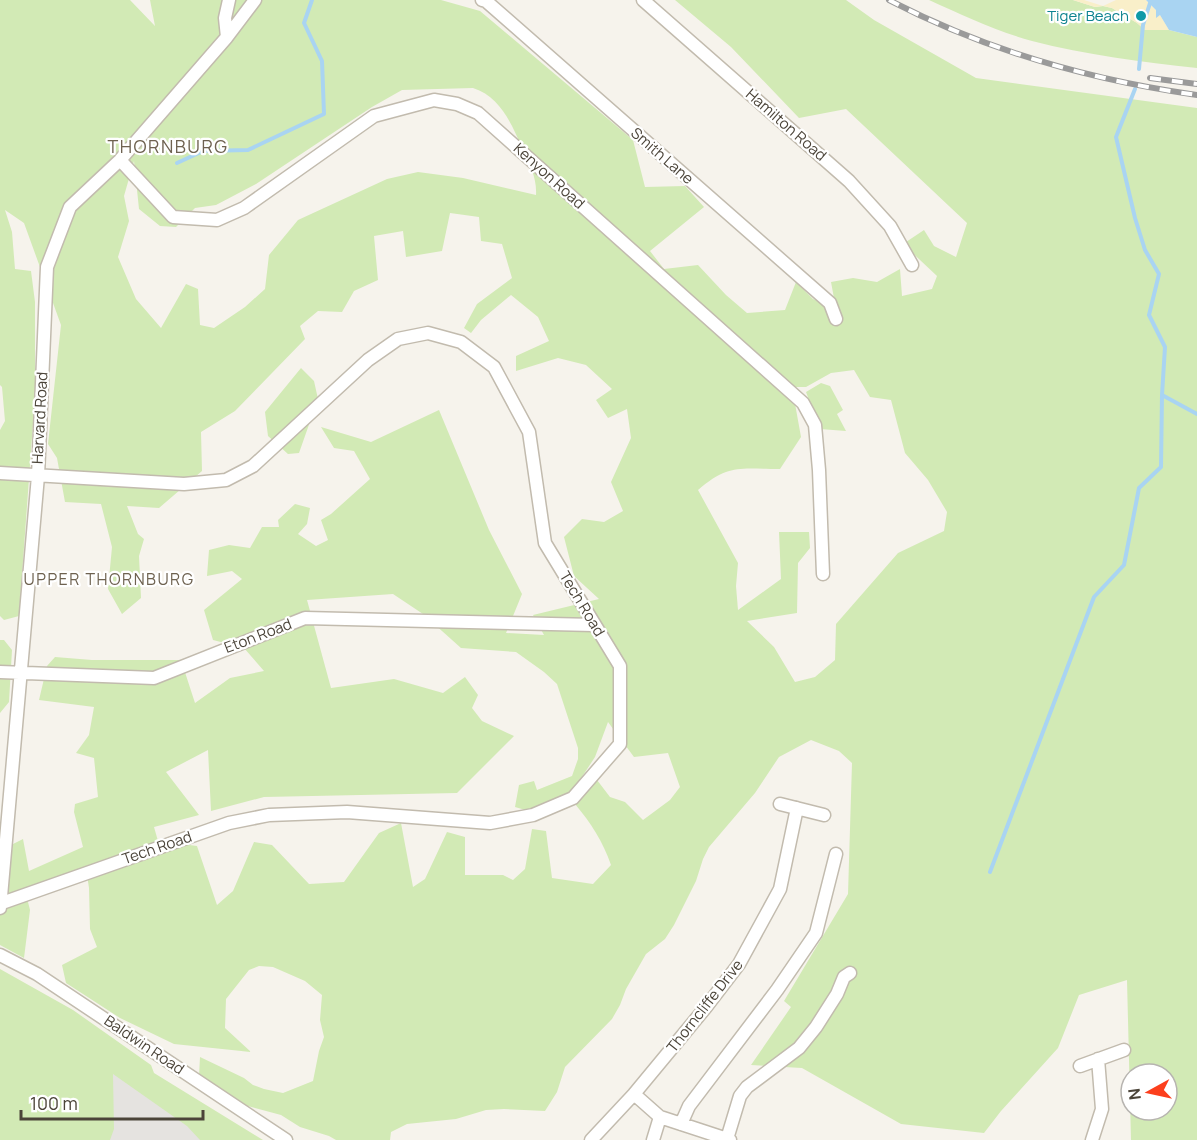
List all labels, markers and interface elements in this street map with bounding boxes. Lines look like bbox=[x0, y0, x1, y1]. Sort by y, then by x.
place label: Tiger Beach bbox=[1047, 5, 1129, 26]
marker: Tiger Beach bbox=[1134, 9, 1148, 23]
street label: Hamilton Road bbox=[742, 84, 831, 165]
street label: Smith Lane bbox=[626, 122, 698, 189]
district label: THORNBURG bbox=[108, 134, 228, 158]
street label: Kenyon Road bbox=[509, 138, 590, 213]
street label: Harvard Road bbox=[27, 371, 52, 465]
street label: Tech Road bbox=[555, 567, 610, 640]
district label: UPPER THORNBURG bbox=[24, 568, 195, 590]
street label: Eton Road bbox=[221, 613, 295, 658]
street label: Tech Road bbox=[119, 826, 194, 869]
street label: Thorncliffe Drive bbox=[662, 955, 748, 1057]
street label: Baldwin Road bbox=[100, 1010, 188, 1079]
north arrow bbox=[1119, 1062, 1179, 1122]
scale bar bbox=[21, 1083, 202, 1121]
text: N bbox=[1122, 1087, 1146, 1101]
text: 100 m bbox=[30, 1091, 78, 1115]

